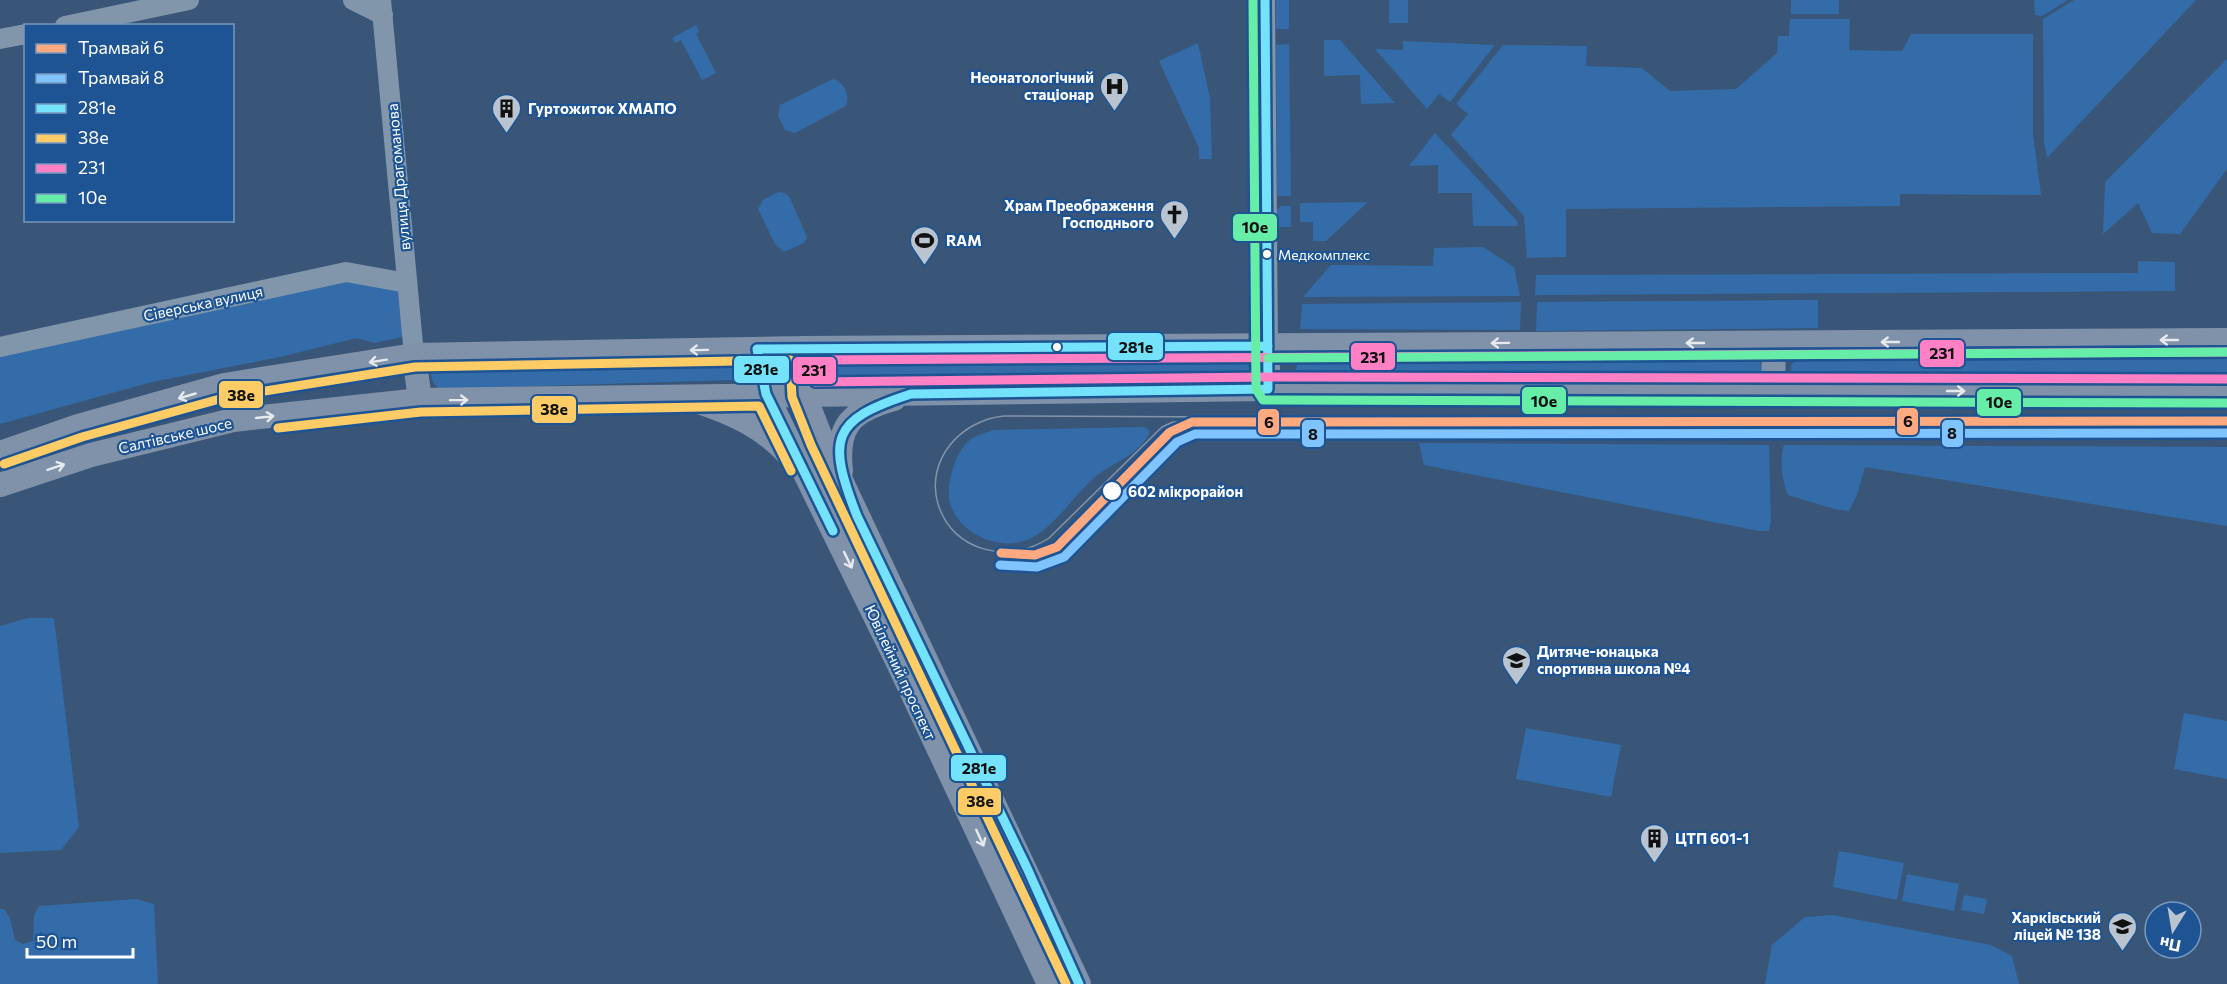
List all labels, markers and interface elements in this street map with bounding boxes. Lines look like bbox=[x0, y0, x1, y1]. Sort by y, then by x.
legend bbox=[24, 24, 234, 222]
text: Трамвай 6 bbox=[78, 36, 164, 58]
text: Трамвай 8 bbox=[78, 66, 164, 88]
place label: Неонатологічний стаціонар bbox=[970, 68, 1094, 103]
hospital icon: Неонатологічний стаціонар bbox=[1099, 70, 1131, 112]
building icon: Гуртожиток ХМАПО bbox=[491, 92, 523, 134]
text: 281е bbox=[78, 96, 116, 118]
place label: Гуртожиток ХМАПО bbox=[528, 99, 677, 117]
street label: вулиця Драгоманова bbox=[383, 103, 413, 251]
text: 38е bbox=[78, 126, 109, 148]
text: 231 bbox=[78, 156, 106, 178]
text: 10е bbox=[78, 186, 107, 208]
place label: Храм Преображення Господнього bbox=[1004, 196, 1154, 231]
church icon: Храм Преображення Господнього bbox=[1159, 198, 1191, 240]
line badge: 10е bbox=[1232, 213, 1278, 242]
text: 10е bbox=[1242, 217, 1268, 236]
sports icon: RAM bbox=[909, 224, 941, 266]
place label: RAM bbox=[946, 231, 982, 249]
place label: Медкомплекс bbox=[1278, 246, 1370, 263]
marker: Медкомплекс bbox=[1261, 248, 1273, 260]
street label: Сіверська вулиця bbox=[142, 282, 264, 324]
line badge: 281е bbox=[1107, 332, 1164, 361]
one-way arrow bbox=[2159, 334, 2179, 346]
one-way arrow bbox=[1880, 336, 1900, 348]
text: 281е bbox=[1119, 337, 1153, 356]
one-way arrow bbox=[1490, 337, 1510, 349]
one-way arrow bbox=[1685, 337, 1705, 349]
line badge: 231 bbox=[1919, 339, 1965, 368]
unlabelled marker bbox=[1051, 341, 1063, 353]
line badge: 231 bbox=[1350, 342, 1396, 371]
text: 231 bbox=[1929, 343, 1955, 362]
one-way arrow bbox=[689, 344, 709, 356]
text: 231 bbox=[1360, 347, 1386, 366]
one-way arrow bbox=[369, 355, 388, 366]
line badge: 281е bbox=[733, 355, 790, 384]
line badge: 231 bbox=[792, 356, 837, 385]
text: 281е bbox=[744, 359, 778, 378]
text: 231 bbox=[801, 360, 827, 379]
line badge: 38е bbox=[218, 380, 264, 409]
text: 38е bbox=[227, 385, 255, 404]
one-way arrow bbox=[1946, 385, 1966, 397]
line badge: 10е bbox=[1521, 386, 1567, 415]
line badge: 10е bbox=[1976, 388, 2022, 417]
one-way arrow bbox=[177, 391, 196, 402]
text: 10е bbox=[1531, 391, 1557, 410]
text: 10е bbox=[1986, 392, 2012, 411]
one-way arrow bbox=[449, 394, 469, 405]
line badge: 38е bbox=[531, 395, 577, 424]
text: 38е bbox=[540, 399, 568, 418]
line badge: 6 bbox=[1896, 407, 1919, 436]
line badge: 6 bbox=[1257, 408, 1280, 436]
one-way arrow bbox=[255, 411, 275, 422]
text: 6 bbox=[1903, 411, 1913, 430]
text: 6 bbox=[1264, 412, 1274, 431]
street label: Салтівське шосе bbox=[116, 413, 234, 457]
line badge: 8 bbox=[1301, 419, 1325, 448]
line badge: 8 bbox=[1941, 419, 1964, 448]
text: 8 bbox=[1947, 423, 1957, 442]
text: 8 bbox=[1308, 424, 1318, 443]
one-way arrow bbox=[46, 461, 65, 472]
marker: 602 мікрорайон bbox=[1101, 480, 1123, 502]
place label: 602 мікрорайон bbox=[1128, 482, 1243, 500]
one-way arrow bbox=[842, 551, 854, 569]
street label: Ювілейний проспект bbox=[862, 602, 940, 742]
place label: Дитяче-юнацька спортивна школа №4 bbox=[1537, 642, 1691, 677]
school or university icon: Дитяче-юнацька спортивна школа №4 bbox=[1500, 644, 1532, 686]
line badge: 281е bbox=[950, 754, 1007, 782]
text: 281е bbox=[962, 758, 996, 777]
line badge: 38е bbox=[957, 787, 1002, 816]
text: 38е bbox=[966, 791, 994, 810]
building icon: ЦТП 601-1 bbox=[1638, 822, 1670, 864]
one-way arrow bbox=[975, 829, 987, 847]
place label: ЦТП 601-1 bbox=[1675, 829, 1749, 847]
north arrow bbox=[2143, 900, 2203, 960]
place label: Харківський ліцей № 138 bbox=[2011, 908, 2101, 943]
school or university icon: Харківський ліцей № 138 bbox=[2106, 910, 2138, 952]
scale bar bbox=[27, 921, 134, 959]
text: 50 m bbox=[36, 930, 77, 952]
text: Пн bbox=[2158, 934, 2182, 957]

